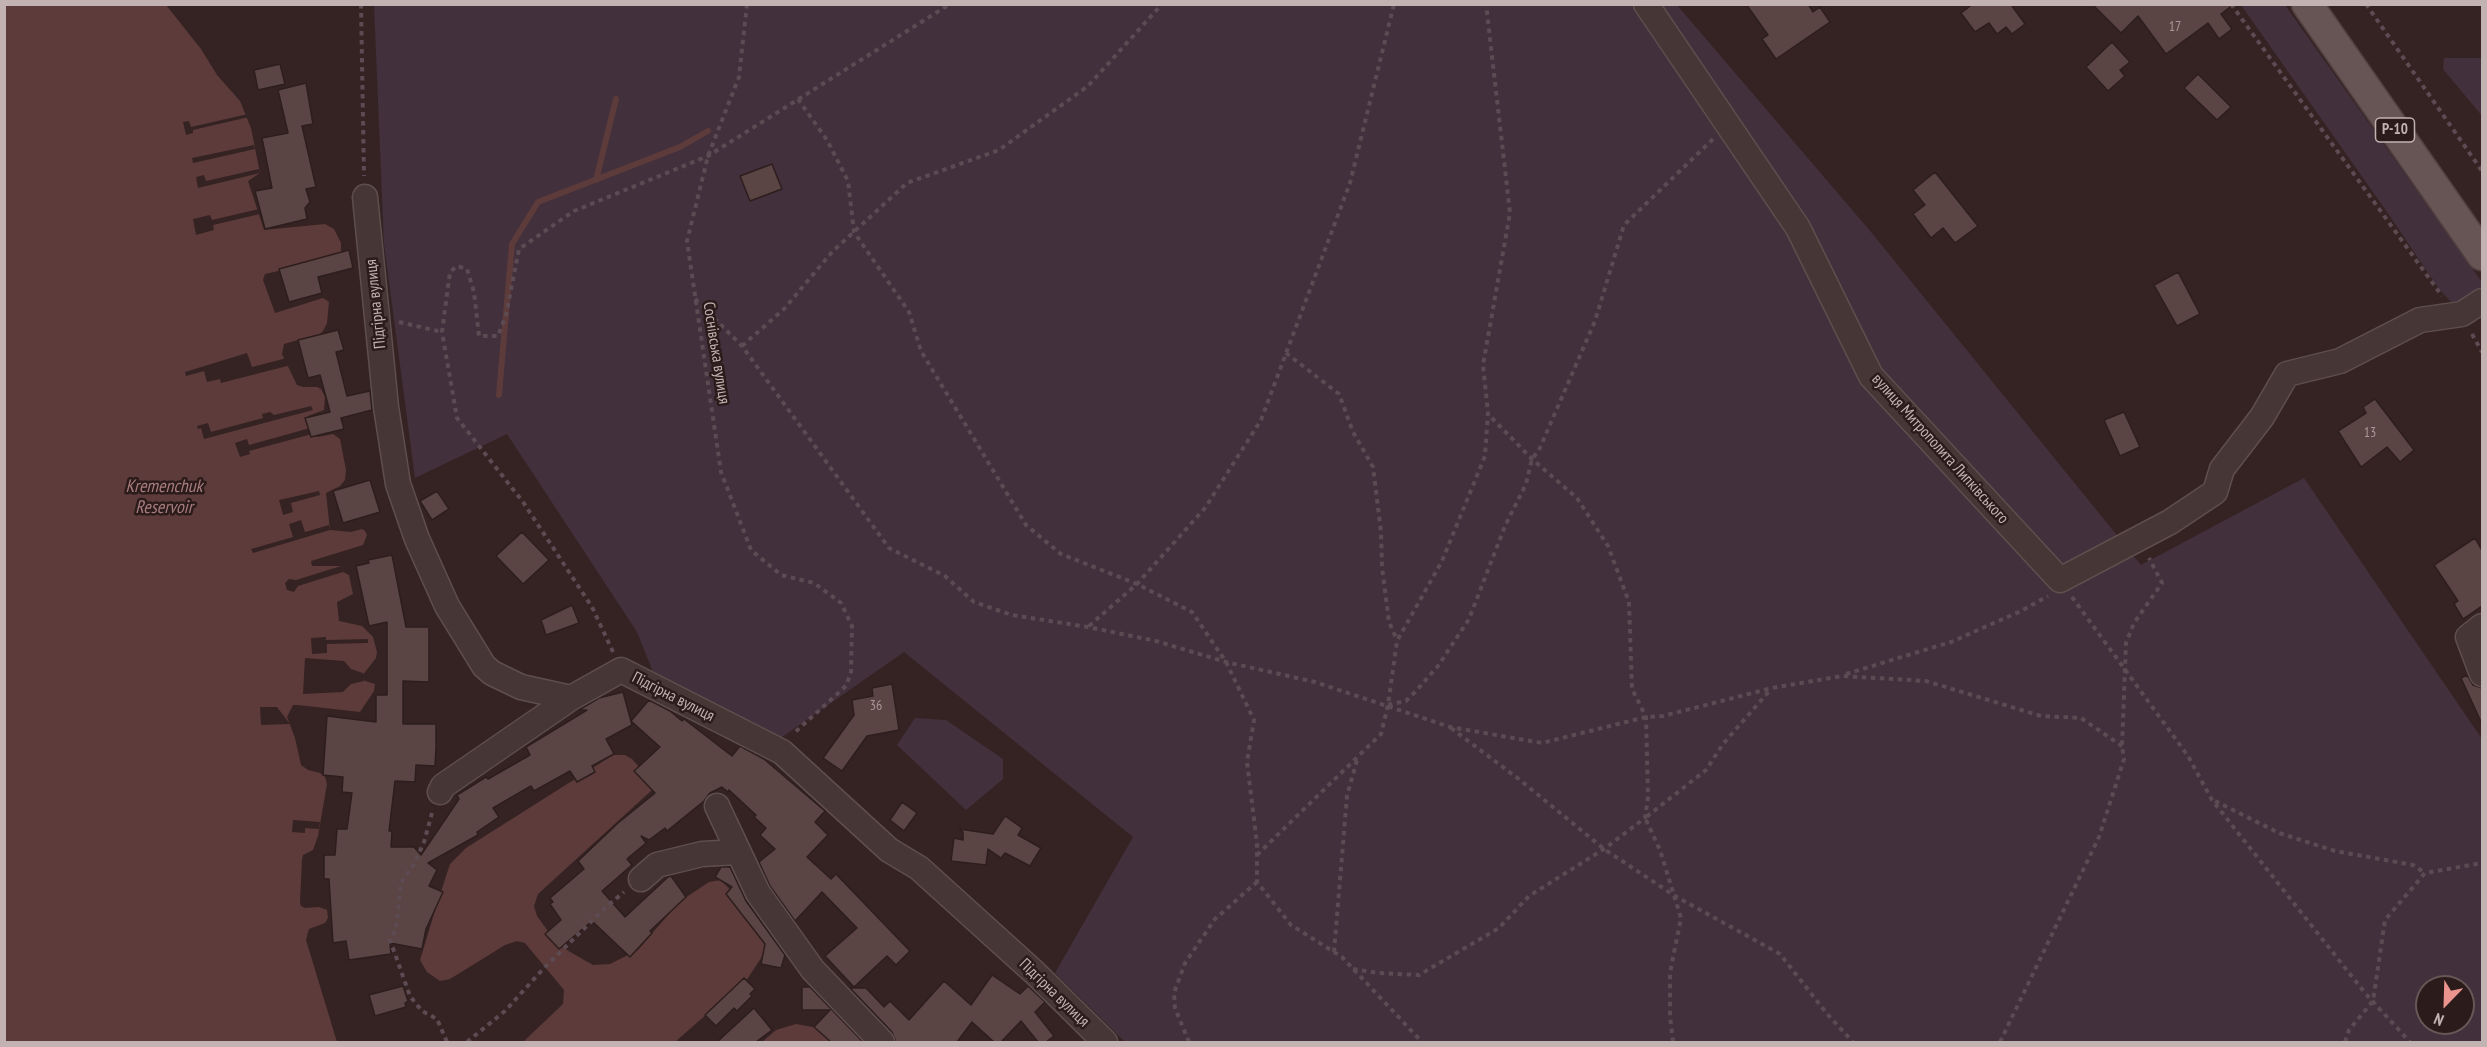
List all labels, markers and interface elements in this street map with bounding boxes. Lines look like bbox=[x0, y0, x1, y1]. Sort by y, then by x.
house number: 17 bbox=[2169, 19, 2181, 35]
road number: Р-10 bbox=[2376, 118, 2414, 142]
street label: Підгірна вулиця bbox=[362, 258, 390, 350]
street label: Соснівська вулиця bbox=[698, 301, 734, 405]
street label: вулиця Митрополита Липківського bbox=[1868, 370, 2012, 528]
house number: 13 bbox=[2364, 425, 2376, 441]
water label: Kremenchuk Reservoir bbox=[125, 476, 203, 518]
street label: Підгірна вулиця bbox=[629, 668, 717, 726]
house number: 36 bbox=[870, 698, 882, 714]
street label: Підгірна вулиця bbox=[1015, 955, 1093, 1031]
north arrow bbox=[2415, 975, 2475, 1035]
text: N bbox=[2431, 1009, 2447, 1031]

